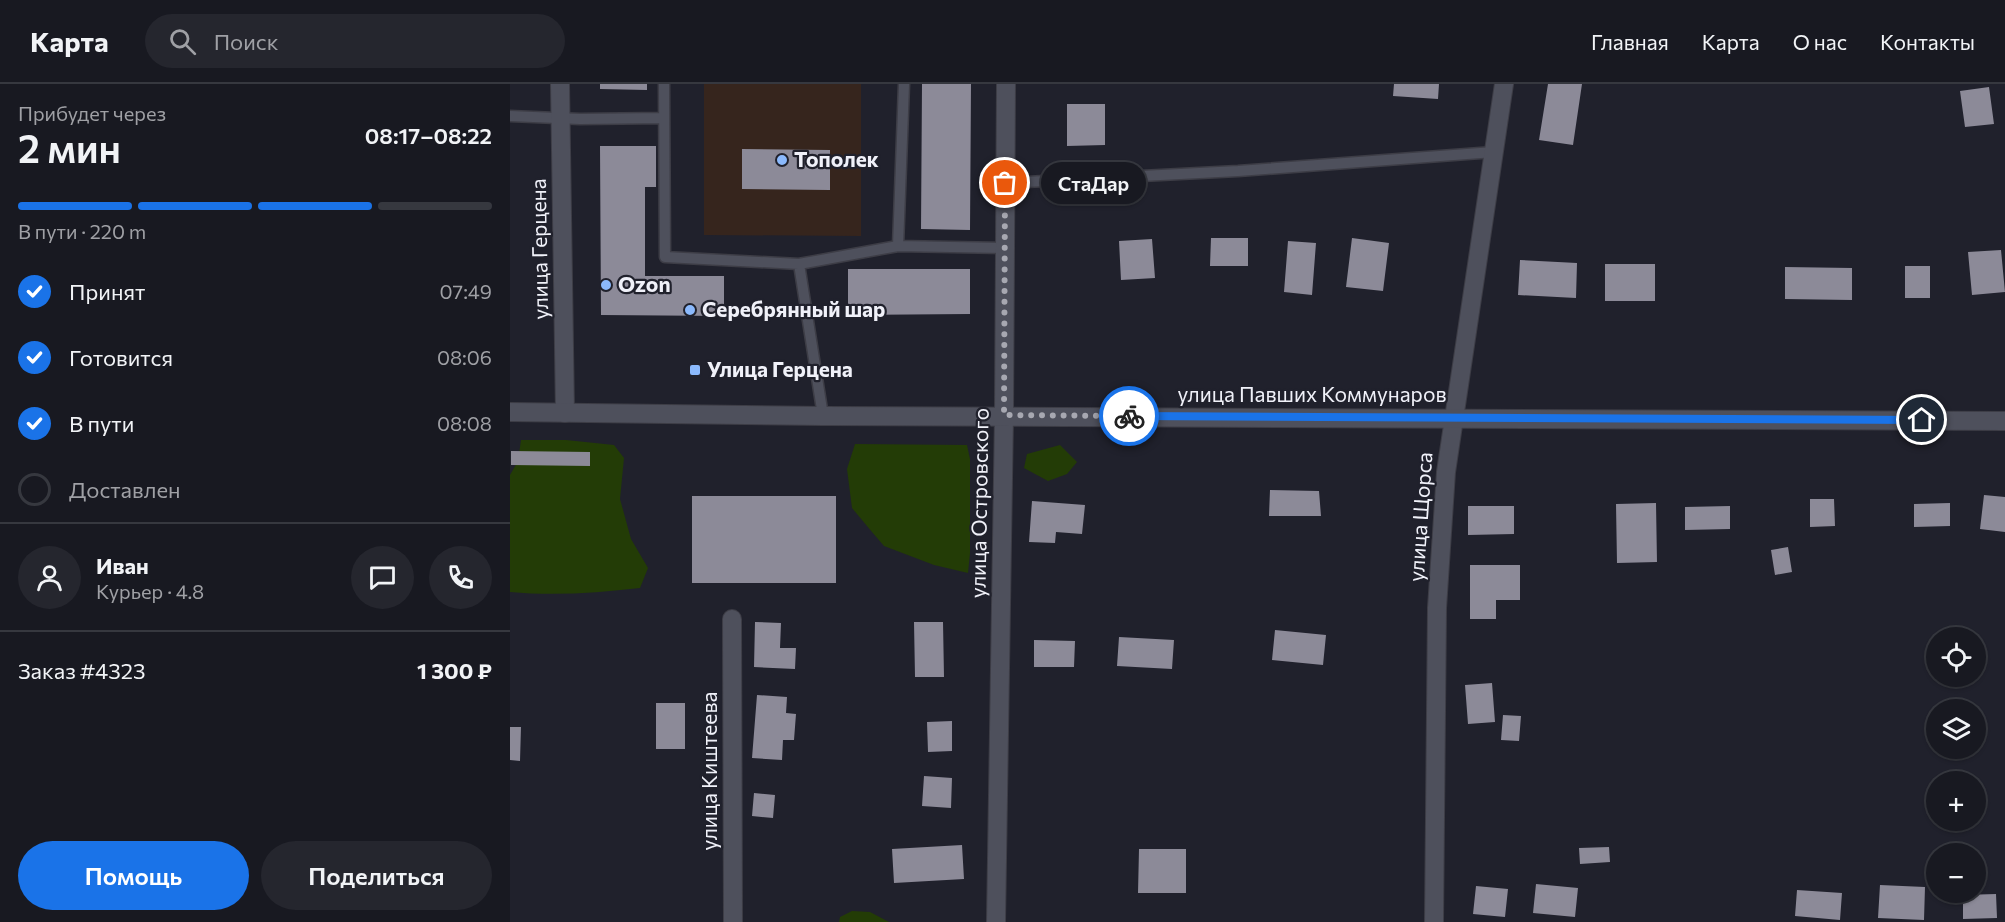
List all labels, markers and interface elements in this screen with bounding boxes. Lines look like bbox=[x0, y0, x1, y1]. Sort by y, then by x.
search box bbox=[145, 14, 565, 68]
text: Карта bbox=[30, 24, 109, 58]
icon: search bbox=[166, 25, 199, 58]
text: Поиск bbox=[214, 28, 278, 55]
text: Главная bbox=[1591, 29, 1669, 54]
text: Карта bbox=[1702, 29, 1760, 54]
text: О нас bbox=[1793, 29, 1847, 54]
text: Контакты bbox=[1880, 29, 1975, 54]
text: Прибудет через bbox=[18, 101, 166, 125]
text: 08:17–08:22 bbox=[365, 122, 492, 149]
text: 2 мин bbox=[18, 123, 121, 171]
place label: Тополек bbox=[794, 146, 879, 171]
marker: Тополек bbox=[775, 153, 789, 167]
pin bbox=[979, 157, 1030, 208]
callout: СтаДар bbox=[1041, 162, 1146, 204]
icon: bag bbox=[988, 166, 1021, 199]
text: СтаДар bbox=[1058, 171, 1129, 195]
street label: улица Герцена bbox=[525, 178, 552, 320]
text: В пути · 220 m bbox=[18, 219, 146, 243]
place label: Ozon bbox=[618, 271, 671, 296]
icon: check bbox=[18, 275, 51, 308]
text: Принят bbox=[69, 278, 145, 305]
marker: Ozon bbox=[599, 278, 613, 292]
text: 07:49 bbox=[440, 279, 492, 303]
place label: Серебрянный шар bbox=[702, 296, 885, 321]
marker: Серебрянный шар bbox=[683, 303, 697, 317]
icon: check bbox=[18, 341, 51, 374]
text: Готовится bbox=[69, 344, 173, 371]
text: 08:06 bbox=[437, 345, 492, 369]
place label: Улица Герцена bbox=[707, 356, 853, 381]
marker: Улица Герцена bbox=[688, 363, 702, 377]
street label: улица Павших Коммунаров bbox=[1177, 381, 1447, 406]
courier bbox=[1099, 386, 1159, 446]
pin bbox=[1896, 394, 1947, 445]
icon: bike bbox=[1113, 400, 1146, 433]
icon: home bbox=[1905, 403, 1938, 436]
icon: check bbox=[18, 407, 51, 440]
street label: улица Островского bbox=[964, 408, 993, 598]
text: В пути bbox=[69, 410, 134, 437]
text: 08:08 bbox=[437, 411, 492, 435]
street label: улица Щорса bbox=[1402, 451, 1437, 583]
text: Доставлен bbox=[69, 476, 181, 503]
button: person bbox=[18, 546, 81, 609]
button: chat bbox=[351, 546, 414, 609]
button: phone bbox=[429, 546, 492, 609]
text: Иван bbox=[96, 552, 149, 579]
text: Курьер · 4.8 bbox=[96, 579, 204, 603]
map controls bbox=[1926, 627, 1986, 903]
button: locate bbox=[1926, 627, 1986, 687]
text: Заказ #4323 bbox=[18, 657, 146, 684]
text: 1 300 ₽ bbox=[417, 657, 492, 684]
street label: улица Киштеева bbox=[696, 692, 721, 850]
button: layers bbox=[1926, 699, 1986, 759]
button: + bbox=[1926, 771, 1986, 831]
button: Помощь bbox=[18, 841, 249, 910]
button: Поделиться bbox=[261, 841, 492, 910]
button: − bbox=[1926, 843, 1986, 903]

